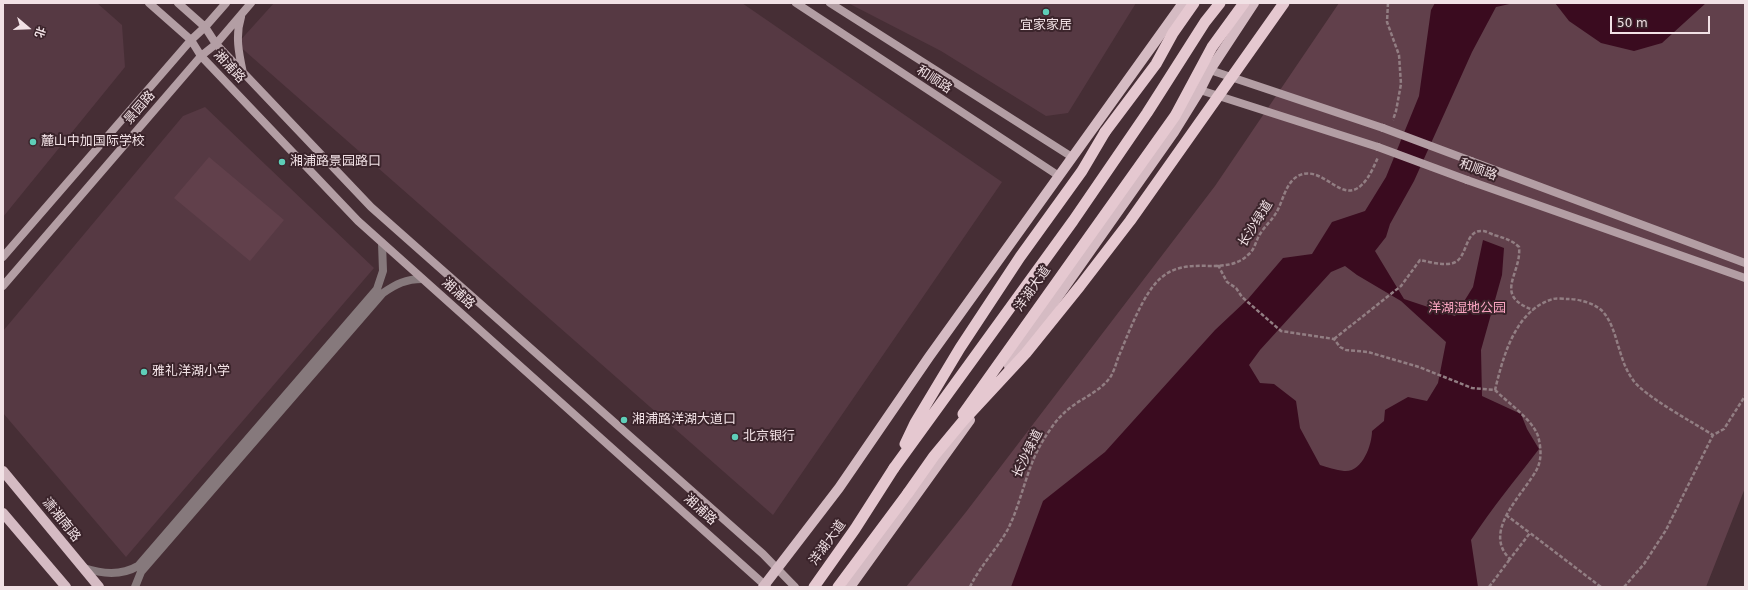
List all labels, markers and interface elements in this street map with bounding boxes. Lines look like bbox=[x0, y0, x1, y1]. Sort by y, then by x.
marker: 宜家家居 bbox=[1041, 7, 1051, 17]
north arrow bbox=[8, 8, 48, 48]
scale bar bbox=[1612, 8, 1712, 34]
text: 50 m bbox=[1617, 16, 1648, 30]
place label: 宜家家居 bbox=[1020, 18, 1072, 34]
text: 北 bbox=[32, 25, 48, 39]
street label: 湘浦路 bbox=[210, 47, 248, 87]
street label: 和顺路 bbox=[913, 63, 955, 97]
street label: 景园路 bbox=[121, 88, 159, 128]
place label: 麓山中加国际学校 bbox=[41, 134, 145, 150]
marker: 麓山中加国际学校 bbox=[28, 137, 38, 147]
place label: 湘浦路景园路口 bbox=[290, 154, 381, 170]
street label: 和顺路 bbox=[1457, 156, 1499, 184]
marker: 湘浦路景园路口 bbox=[277, 157, 287, 167]
street label: 长沙绿道 bbox=[1236, 198, 1276, 250]
street label: 洋湖大道 bbox=[1012, 263, 1054, 315]
street label: 湘浦路 bbox=[438, 275, 478, 313]
park label: 洋湖湿地公园 bbox=[1428, 301, 1506, 317]
place label: 雅礼洋湖小学 bbox=[152, 364, 230, 380]
marker: 雅礼洋湖小学 bbox=[139, 367, 149, 377]
place label: 湘浦路洋湖大道口 bbox=[632, 412, 736, 428]
marker: 湘浦路洋湖大道口 bbox=[619, 415, 629, 425]
street label: 长沙绿道 bbox=[1010, 427, 1046, 481]
place label: 北京银行 bbox=[743, 429, 795, 445]
marker: 北京银行 bbox=[730, 432, 740, 442]
street label: 湘浦路 bbox=[680, 491, 720, 529]
street label: 潇湘南路 bbox=[39, 495, 83, 545]
street label: 洋湖大道 bbox=[806, 517, 850, 569]

